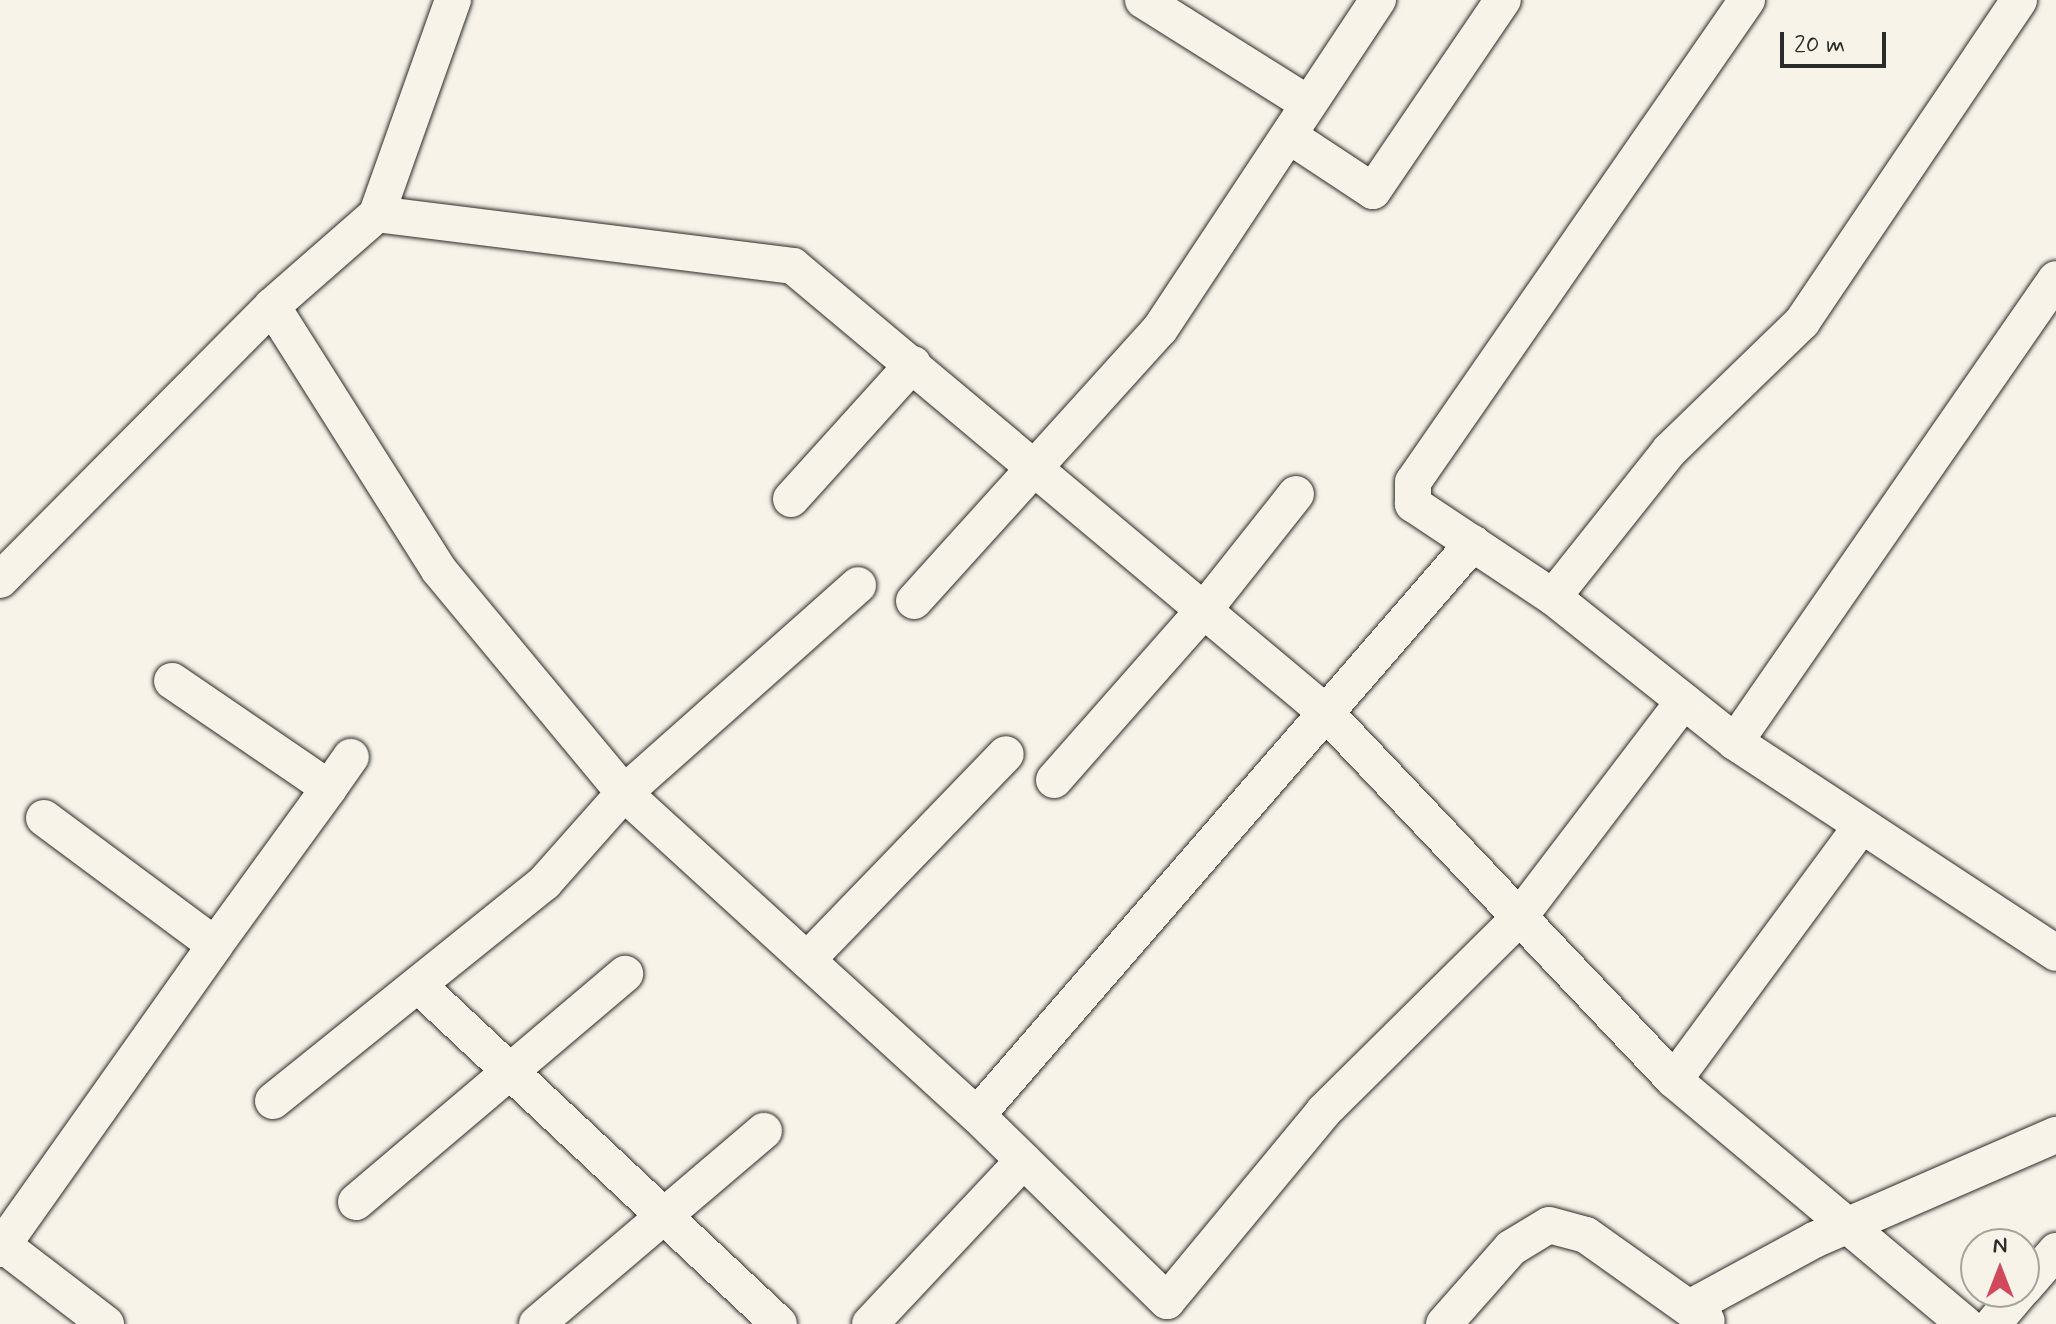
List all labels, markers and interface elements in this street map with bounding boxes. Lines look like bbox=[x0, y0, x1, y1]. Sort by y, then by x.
scale bar bbox=[1784, 16, 1890, 66]
text: 20 m bbox=[1794, 30, 1845, 61]
north arrow bbox=[1960, 1228, 2040, 1308]
text: N bbox=[1993, 1232, 2007, 1260]

